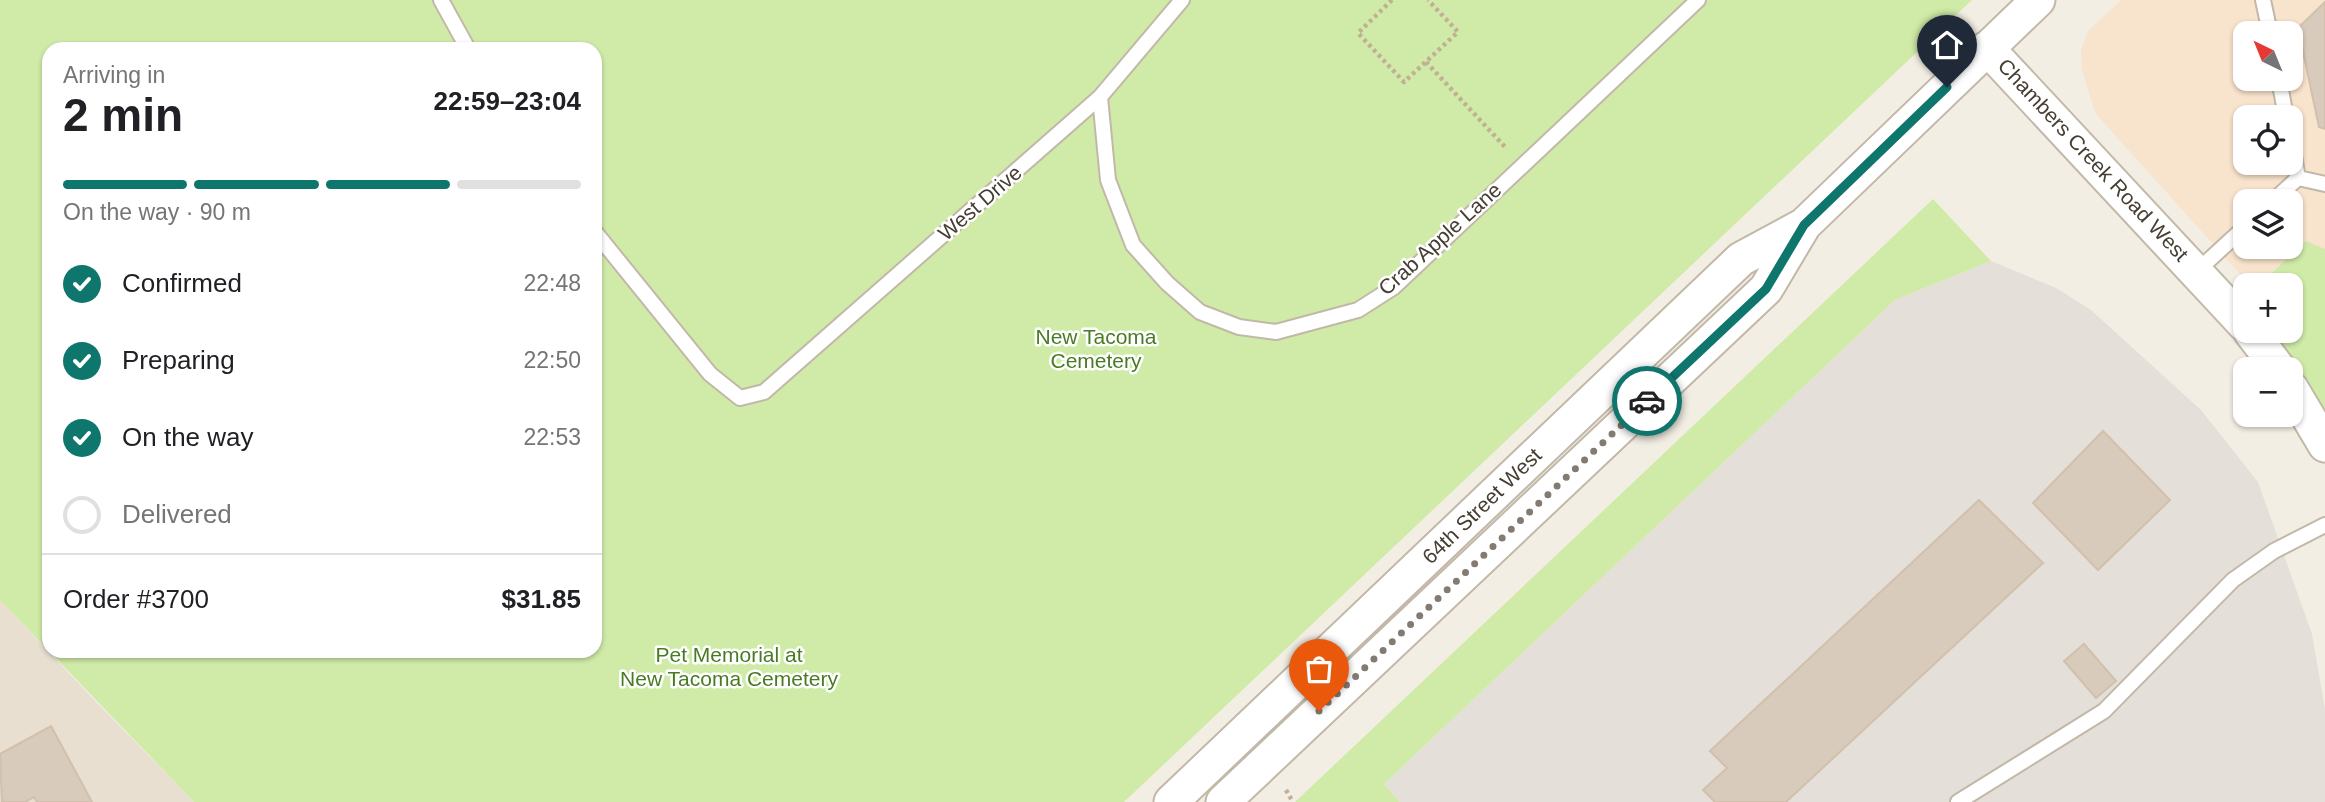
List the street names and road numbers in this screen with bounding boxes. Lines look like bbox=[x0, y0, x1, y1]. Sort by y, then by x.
street label: Chambers Creek Road West bbox=[1994, 54, 2193, 266]
street label: West Drive bbox=[934, 160, 1026, 245]
street label: Crab Apple Lane bbox=[1374, 178, 1505, 300]
street label: 64th Street West bbox=[1418, 443, 1546, 568]

